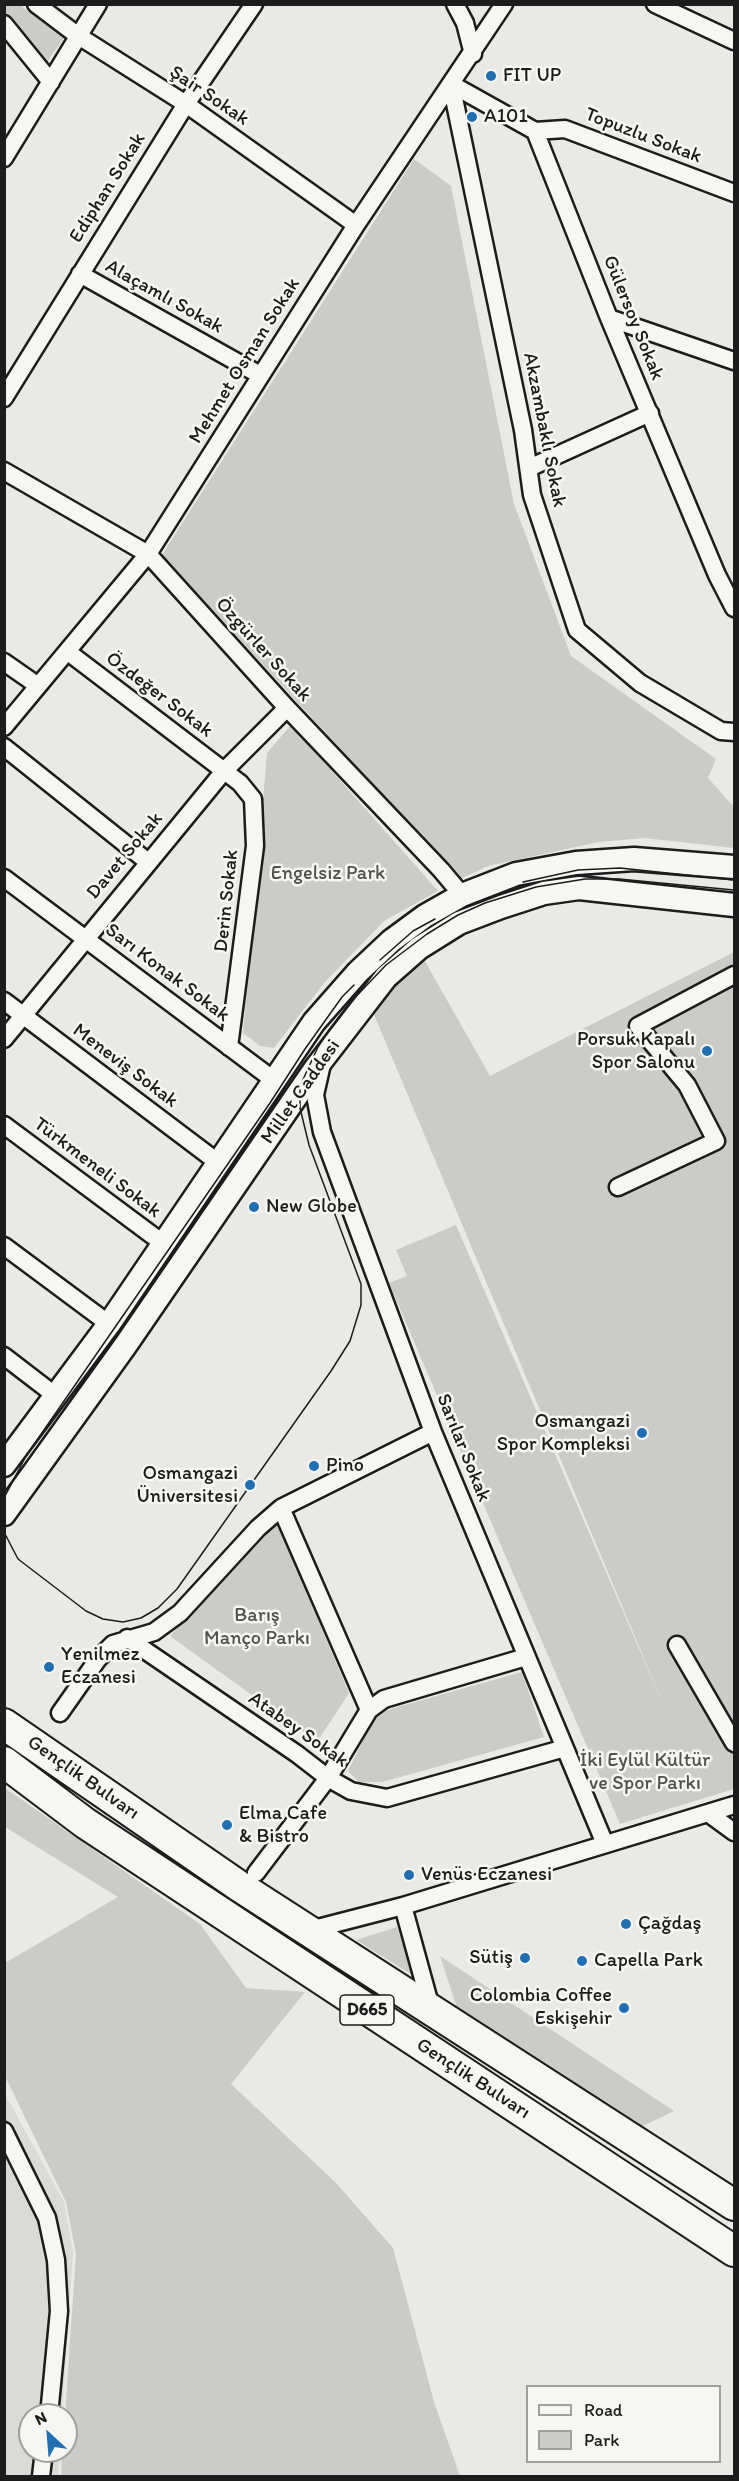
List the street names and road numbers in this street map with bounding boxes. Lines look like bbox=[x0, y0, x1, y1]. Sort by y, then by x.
street label: Şair Sokak bbox=[165, 61, 253, 131]
street label: Topuzlu Sokak bbox=[581, 103, 705, 169]
street label: Ediphan Sokak bbox=[65, 129, 151, 247]
street label: Gülersoy Sokak bbox=[597, 252, 669, 384]
street label: Alaçamlı Sokak bbox=[101, 255, 227, 339]
street label: Mehmet Osman Sokak bbox=[184, 274, 306, 448]
street label: Akzambaklı Sokak bbox=[517, 351, 571, 509]
street label: Özgürler Sokak bbox=[210, 593, 316, 707]
street label: Özdeğer Sokak bbox=[101, 647, 217, 743]
street label: Davet Sokak bbox=[82, 808, 168, 904]
street label: Derin Sokak bbox=[210, 849, 244, 953]
street label: Sarı Konak Sokak bbox=[100, 918, 234, 1028]
street label: Meneviş Sokak bbox=[68, 1019, 182, 1113]
street label: Millet Caddesi bbox=[256, 1035, 346, 1149]
street label: Türkmeneli Sokak bbox=[29, 1112, 165, 1224]
street label: Sarılar Sokak bbox=[430, 1390, 496, 1506]
street label: Atabey Sokak bbox=[243, 1687, 353, 1773]
street label: Gençlik Bulvarı bbox=[22, 1730, 144, 1826]
road number: D665 bbox=[340, 1995, 394, 2025]
street label: Gençlik Bulvarı bbox=[411, 2033, 535, 2125]

